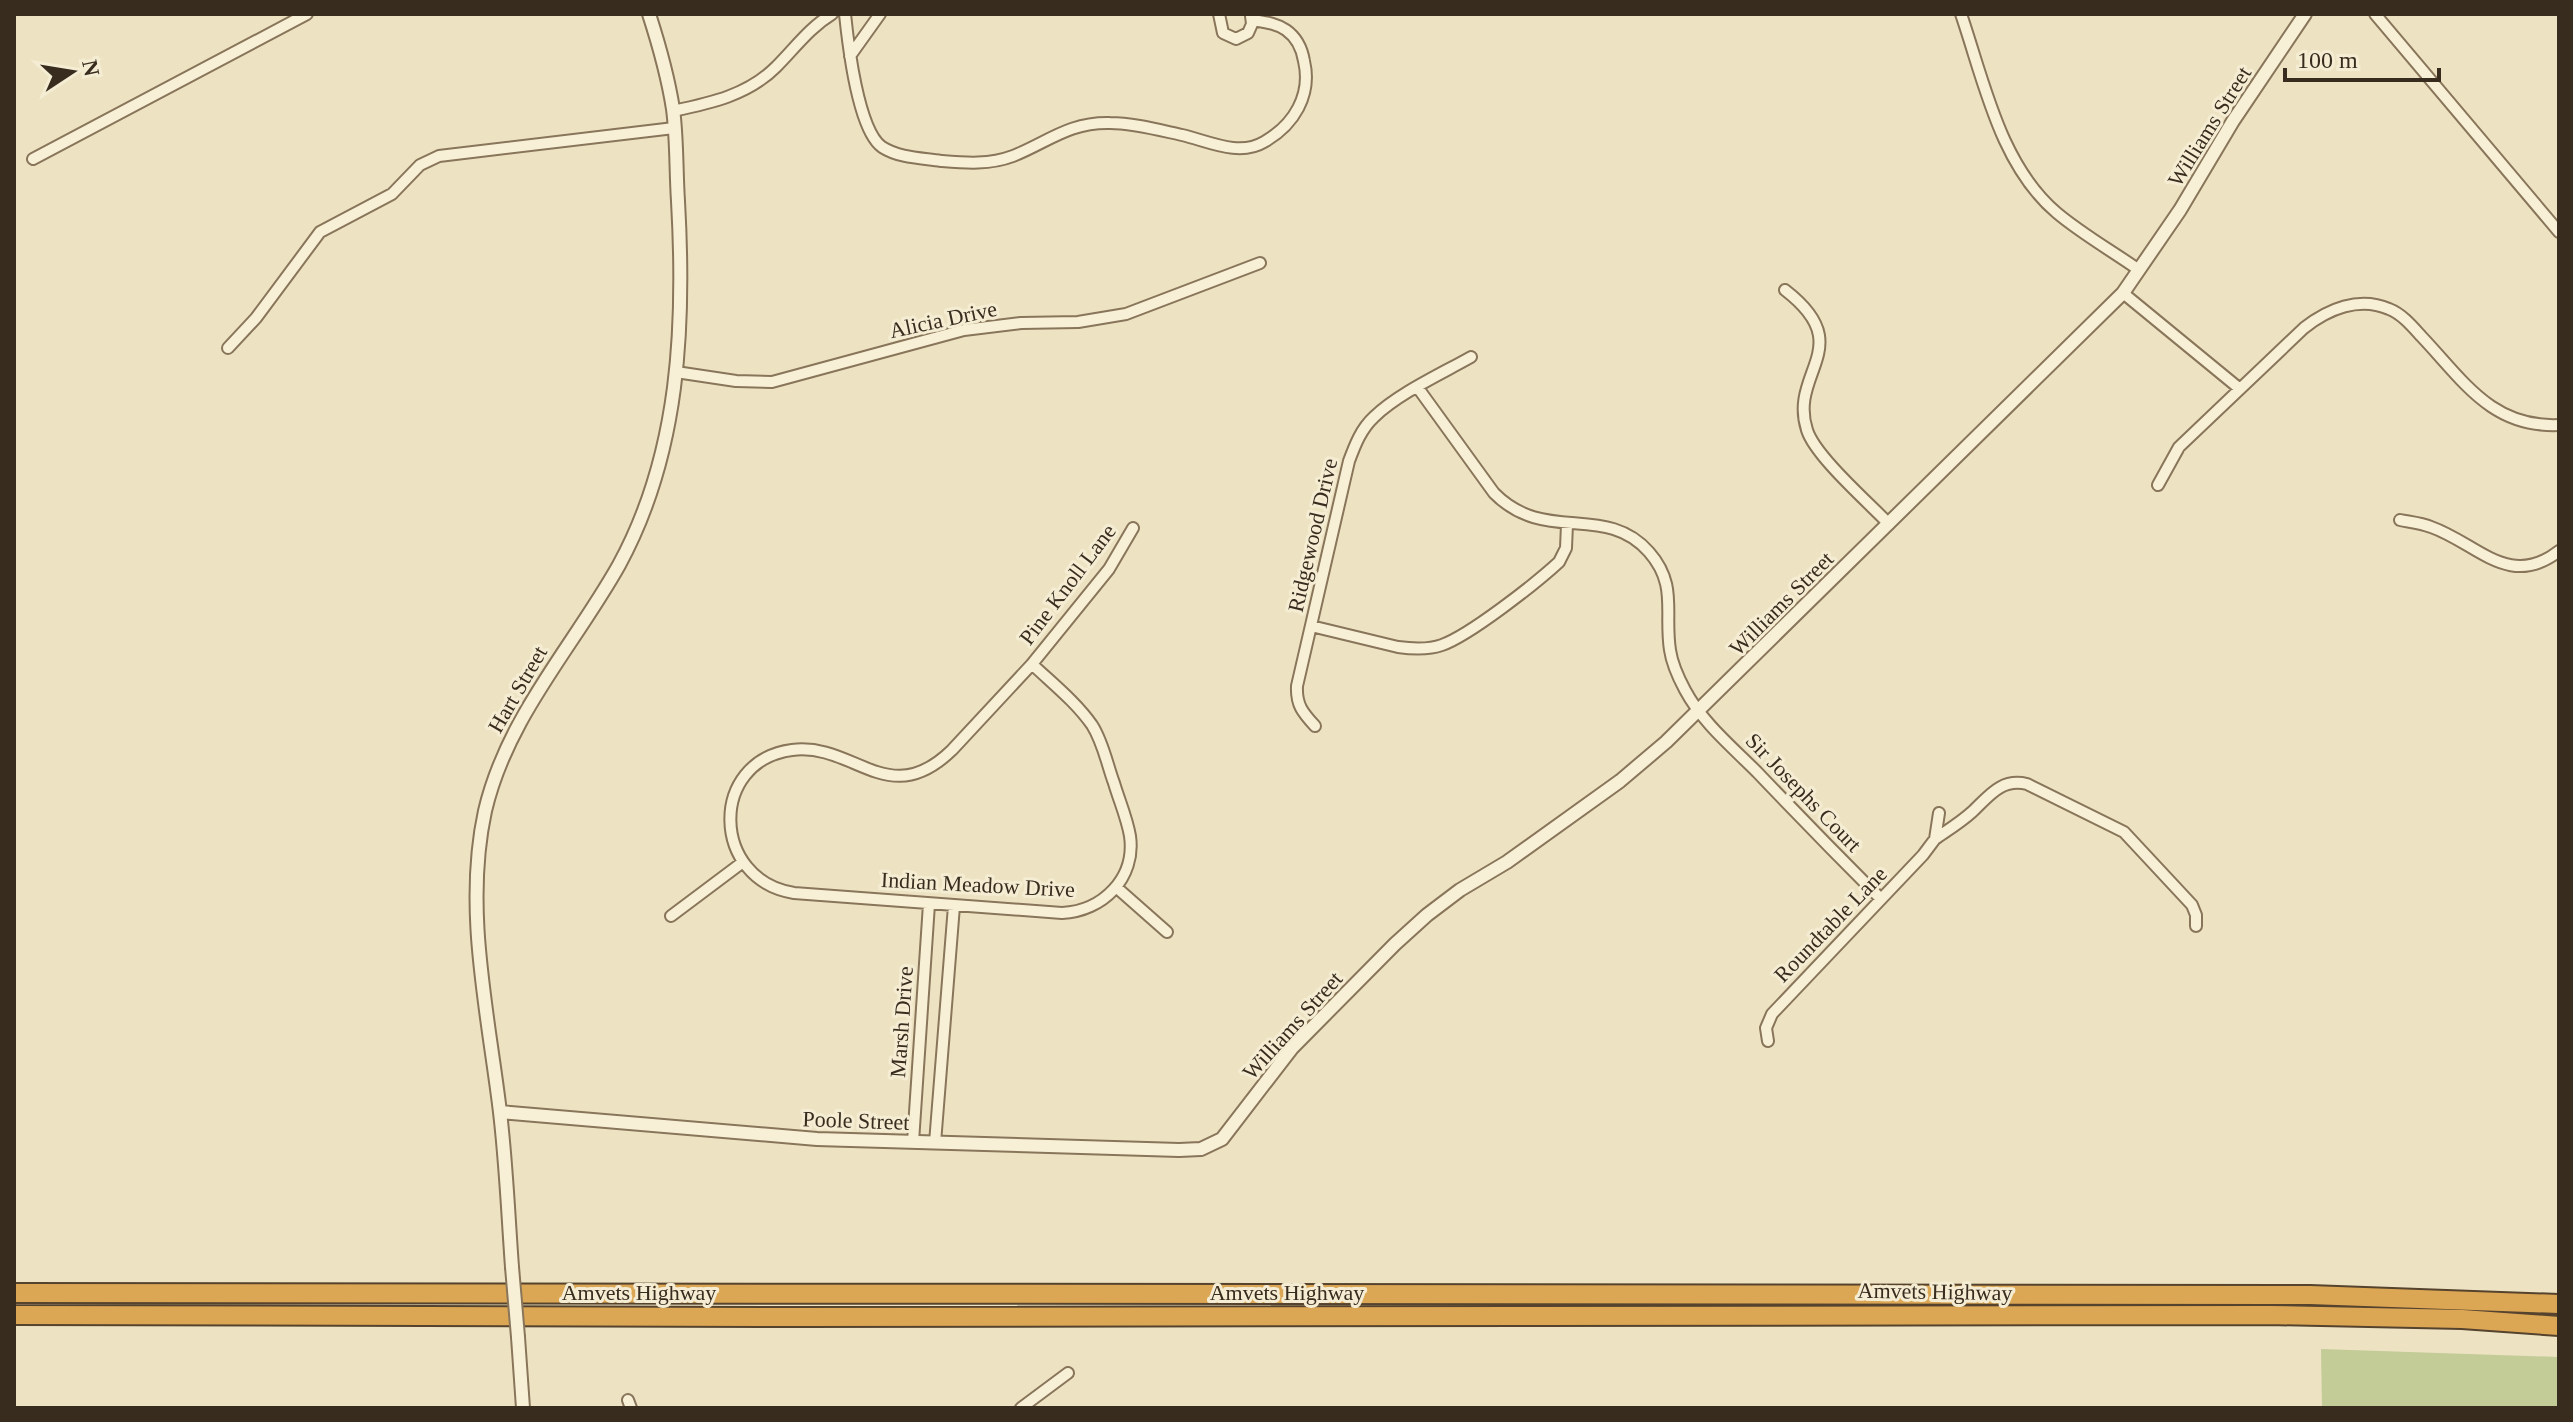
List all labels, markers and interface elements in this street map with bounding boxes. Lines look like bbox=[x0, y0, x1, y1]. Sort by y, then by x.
north arrow bbox=[32, 32, 112, 112]
scale bar bbox=[2285, 32, 2439, 82]
text: 100 m bbox=[2297, 47, 2358, 73]
text: N bbox=[77, 58, 105, 78]
street label: Williams Street bbox=[2163, 62, 2256, 191]
street label: Alicia Drive bbox=[887, 296, 999, 343]
street label: Ridgewood Drive bbox=[1283, 456, 1342, 614]
street label: Pine Knoll Lane bbox=[1014, 519, 1121, 649]
street label: Williams Street bbox=[1724, 546, 1838, 660]
street label: Hart Street bbox=[483, 641, 552, 737]
street label: Sir Josephs Court bbox=[1741, 728, 1867, 857]
street label: Roundtable Lane bbox=[1769, 861, 1892, 987]
street label: Indian Meadow Drive bbox=[880, 867, 1076, 902]
street label: Marsh Drive bbox=[885, 965, 918, 1079]
street label: Williams Street bbox=[1237, 966, 1347, 1084]
street label: Poole Street bbox=[802, 1106, 910, 1135]
street label: Amvets Highway bbox=[1857, 1278, 2012, 1305]
street label: Amvets Highway bbox=[562, 1280, 716, 1305]
street label: Amvets Highway bbox=[1210, 1280, 1364, 1305]

